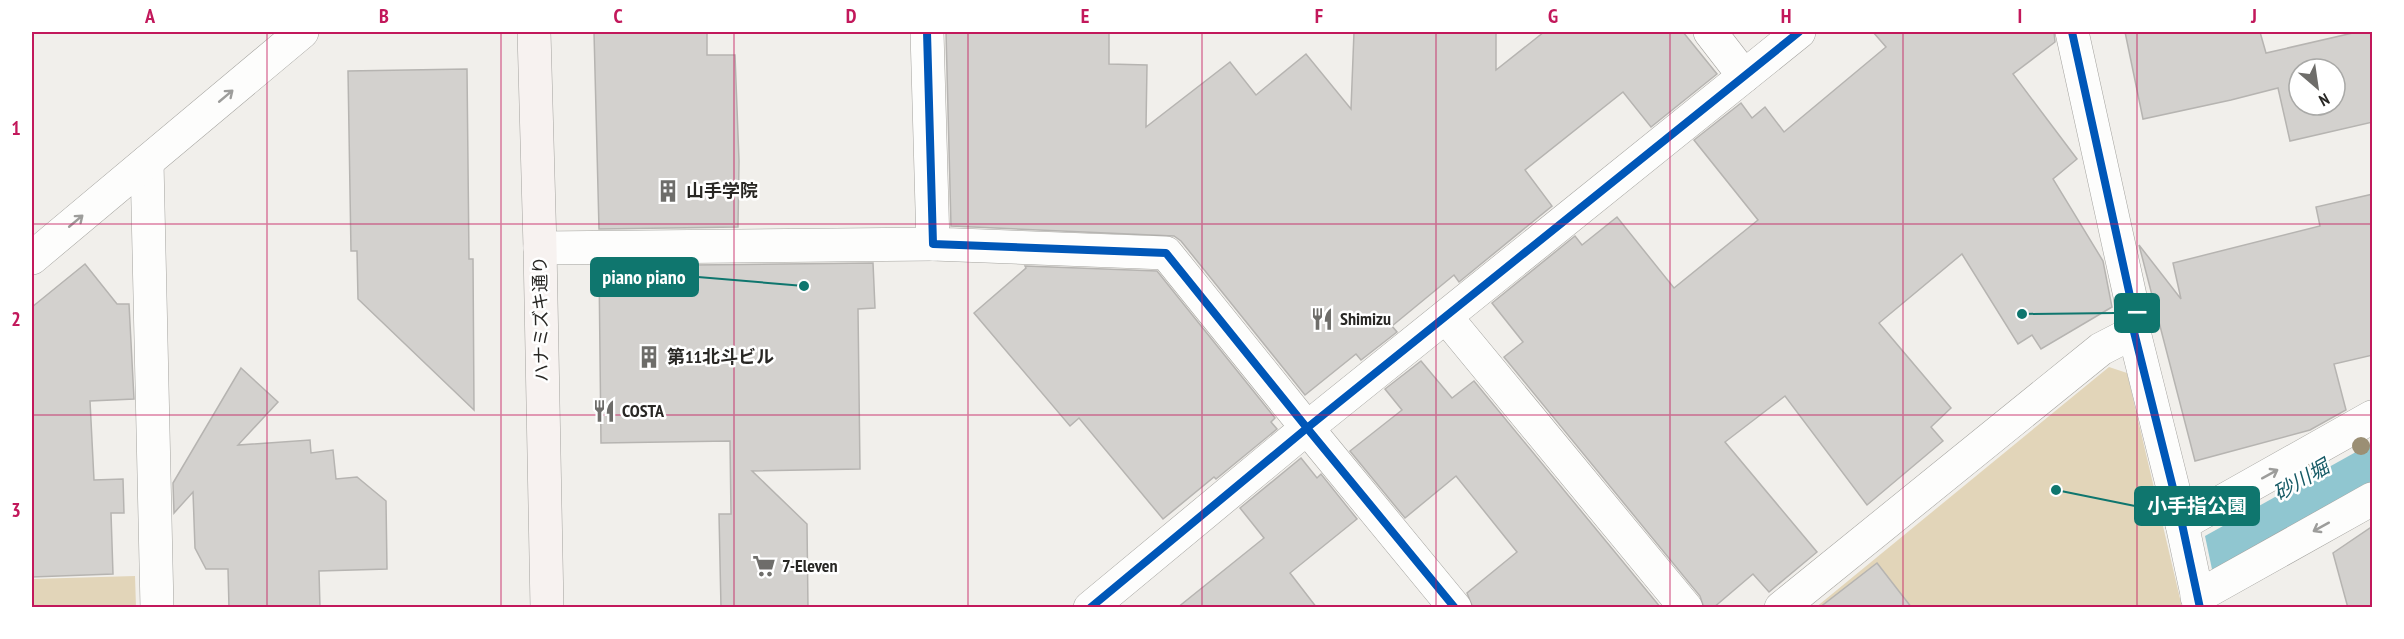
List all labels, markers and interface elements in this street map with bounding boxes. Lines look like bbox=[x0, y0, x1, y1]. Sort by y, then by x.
text: A bbox=[144, 3, 156, 29]
text: B bbox=[379, 3, 389, 29]
text: C bbox=[613, 3, 623, 29]
text: D bbox=[846, 3, 857, 29]
text: E bbox=[1081, 3, 1089, 29]
text: F bbox=[1315, 3, 1323, 29]
text: G bbox=[1548, 3, 1558, 29]
text: H bbox=[1781, 3, 1791, 29]
text: I bbox=[2018, 3, 2022, 29]
text: J bbox=[2250, 3, 2257, 29]
north arrow bbox=[2287, 57, 2347, 117]
one-way arrow bbox=[218, 89, 234, 102]
text: N bbox=[2316, 89, 2333, 111]
text: 1 bbox=[11, 115, 21, 141]
building icon: 山手学院 bbox=[655, 178, 681, 204]
place label: 山手学院 bbox=[686, 179, 758, 202]
one-way arrow bbox=[68, 214, 83, 228]
street label: ハナミズキ通り bbox=[528, 256, 553, 382]
callout: piano piano bbox=[591, 258, 698, 296]
text: piano piano bbox=[602, 264, 686, 290]
callout: 一 bbox=[2115, 294, 2159, 332]
text: 一 bbox=[2127, 300, 2147, 326]
text: 2 bbox=[11, 306, 21, 332]
restaurant icon: Shimizu bbox=[1309, 306, 1335, 332]
place label: Shimizu bbox=[1340, 307, 1391, 330]
building icon: 第11北斗ビル bbox=[636, 344, 662, 370]
place label: 第11北斗ビル bbox=[667, 345, 774, 368]
restaurant icon: COSTA bbox=[591, 398, 617, 424]
place label: COSTA bbox=[622, 399, 665, 422]
water label: 砂川堀 bbox=[2269, 452, 2336, 506]
one-way arrow bbox=[2261, 468, 2278, 480]
callout: 小手指公園 bbox=[2135, 487, 2259, 525]
text: 小手指公園 bbox=[2147, 493, 2247, 519]
text: 3 bbox=[11, 497, 21, 523]
one-way arrow bbox=[2313, 522, 2331, 533]
supermarket icon: 7-Eleven bbox=[751, 553, 777, 579]
place label: 7-Eleven bbox=[782, 554, 838, 577]

